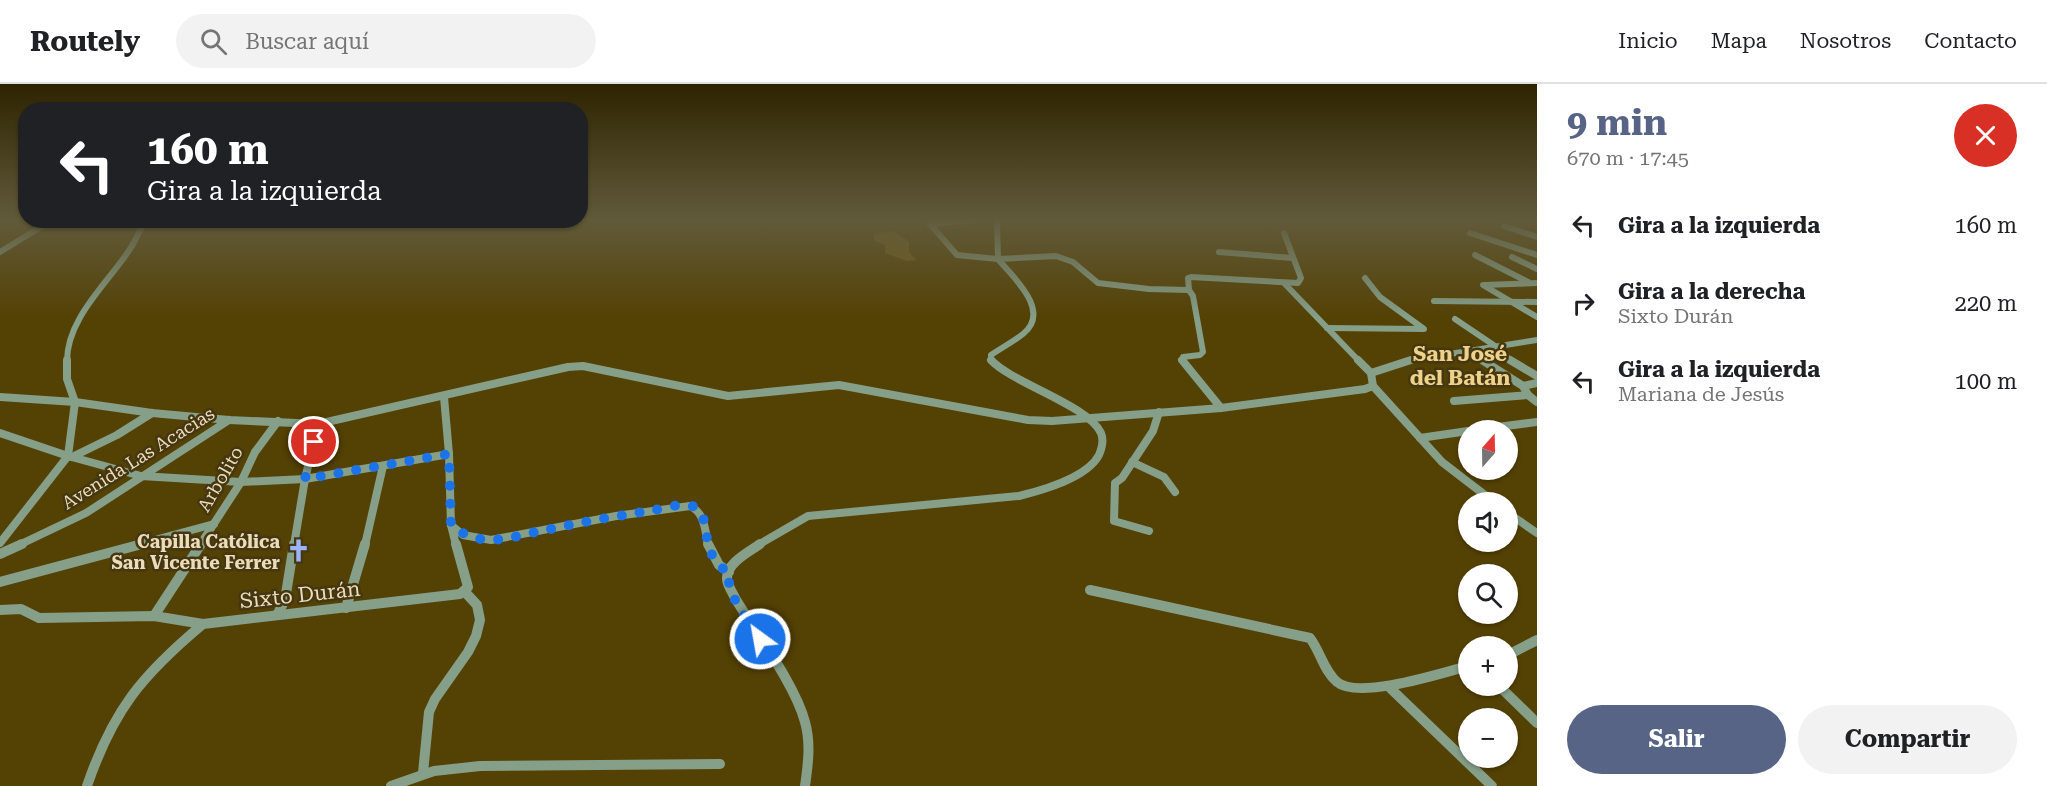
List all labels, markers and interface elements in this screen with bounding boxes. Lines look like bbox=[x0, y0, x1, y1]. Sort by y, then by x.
search box bbox=[176, 14, 596, 68]
text: Routely bbox=[30, 25, 140, 58]
icon: search bbox=[197, 25, 230, 58]
text: Buscar aquí bbox=[245, 29, 369, 54]
text: Inicio bbox=[1618, 29, 1678, 53]
text: Mapa bbox=[1711, 29, 1767, 53]
text: Nosotros bbox=[1800, 29, 1891, 53]
text: Contacto bbox=[1924, 29, 2017, 53]
text: 9 min bbox=[1567, 102, 1667, 144]
button: close bbox=[1954, 104, 2017, 167]
text: 160 m bbox=[147, 125, 269, 174]
icon: left bbox=[48, 126, 126, 204]
text: 670 m · 17:45 bbox=[1567, 146, 1689, 170]
text: Gira a la izquierda bbox=[147, 175, 382, 207]
icon: left bbox=[1567, 209, 1600, 242]
text: Gira a la izquierda bbox=[1618, 213, 1820, 238]
text: 160 m bbox=[1954, 213, 2017, 238]
text: Gira a la derecha bbox=[1618, 279, 1805, 304]
icon: right bbox=[1567, 287, 1600, 320]
text: 220 m bbox=[1954, 291, 2017, 316]
text: Sixto Durán bbox=[1618, 304, 1733, 328]
district label: San José del Batán bbox=[1410, 342, 1510, 390]
text: Gira a la izquierda bbox=[1618, 357, 1820, 382]
icon: left bbox=[1567, 365, 1600, 398]
text: 100 m bbox=[1954, 369, 2017, 394]
text: Mariana de Jesús bbox=[1618, 382, 1784, 406]
street label: Avenida Las Acacias bbox=[58, 403, 218, 513]
pin bbox=[288, 416, 339, 467]
north arrow bbox=[1458, 420, 1518, 480]
map controls bbox=[1458, 420, 1518, 768]
icon: arrive bbox=[297, 425, 330, 458]
street label: Arbolito bbox=[193, 443, 247, 515]
button: sound bbox=[1458, 492, 1518, 552]
place label: Capilla Católica San Vicente Ferrer bbox=[111, 531, 280, 573]
church icon: Capilla Católica San Vicente Ferrer bbox=[285, 538, 311, 564]
button: search bbox=[1458, 564, 1518, 624]
street label: Sixto Durán bbox=[239, 577, 362, 613]
position arrow bbox=[728, 607, 792, 671]
button: + bbox=[1458, 636, 1518, 696]
button: Salir bbox=[1567, 705, 1786, 774]
button: Compartir bbox=[1798, 705, 2017, 774]
button: − bbox=[1458, 708, 1518, 768]

